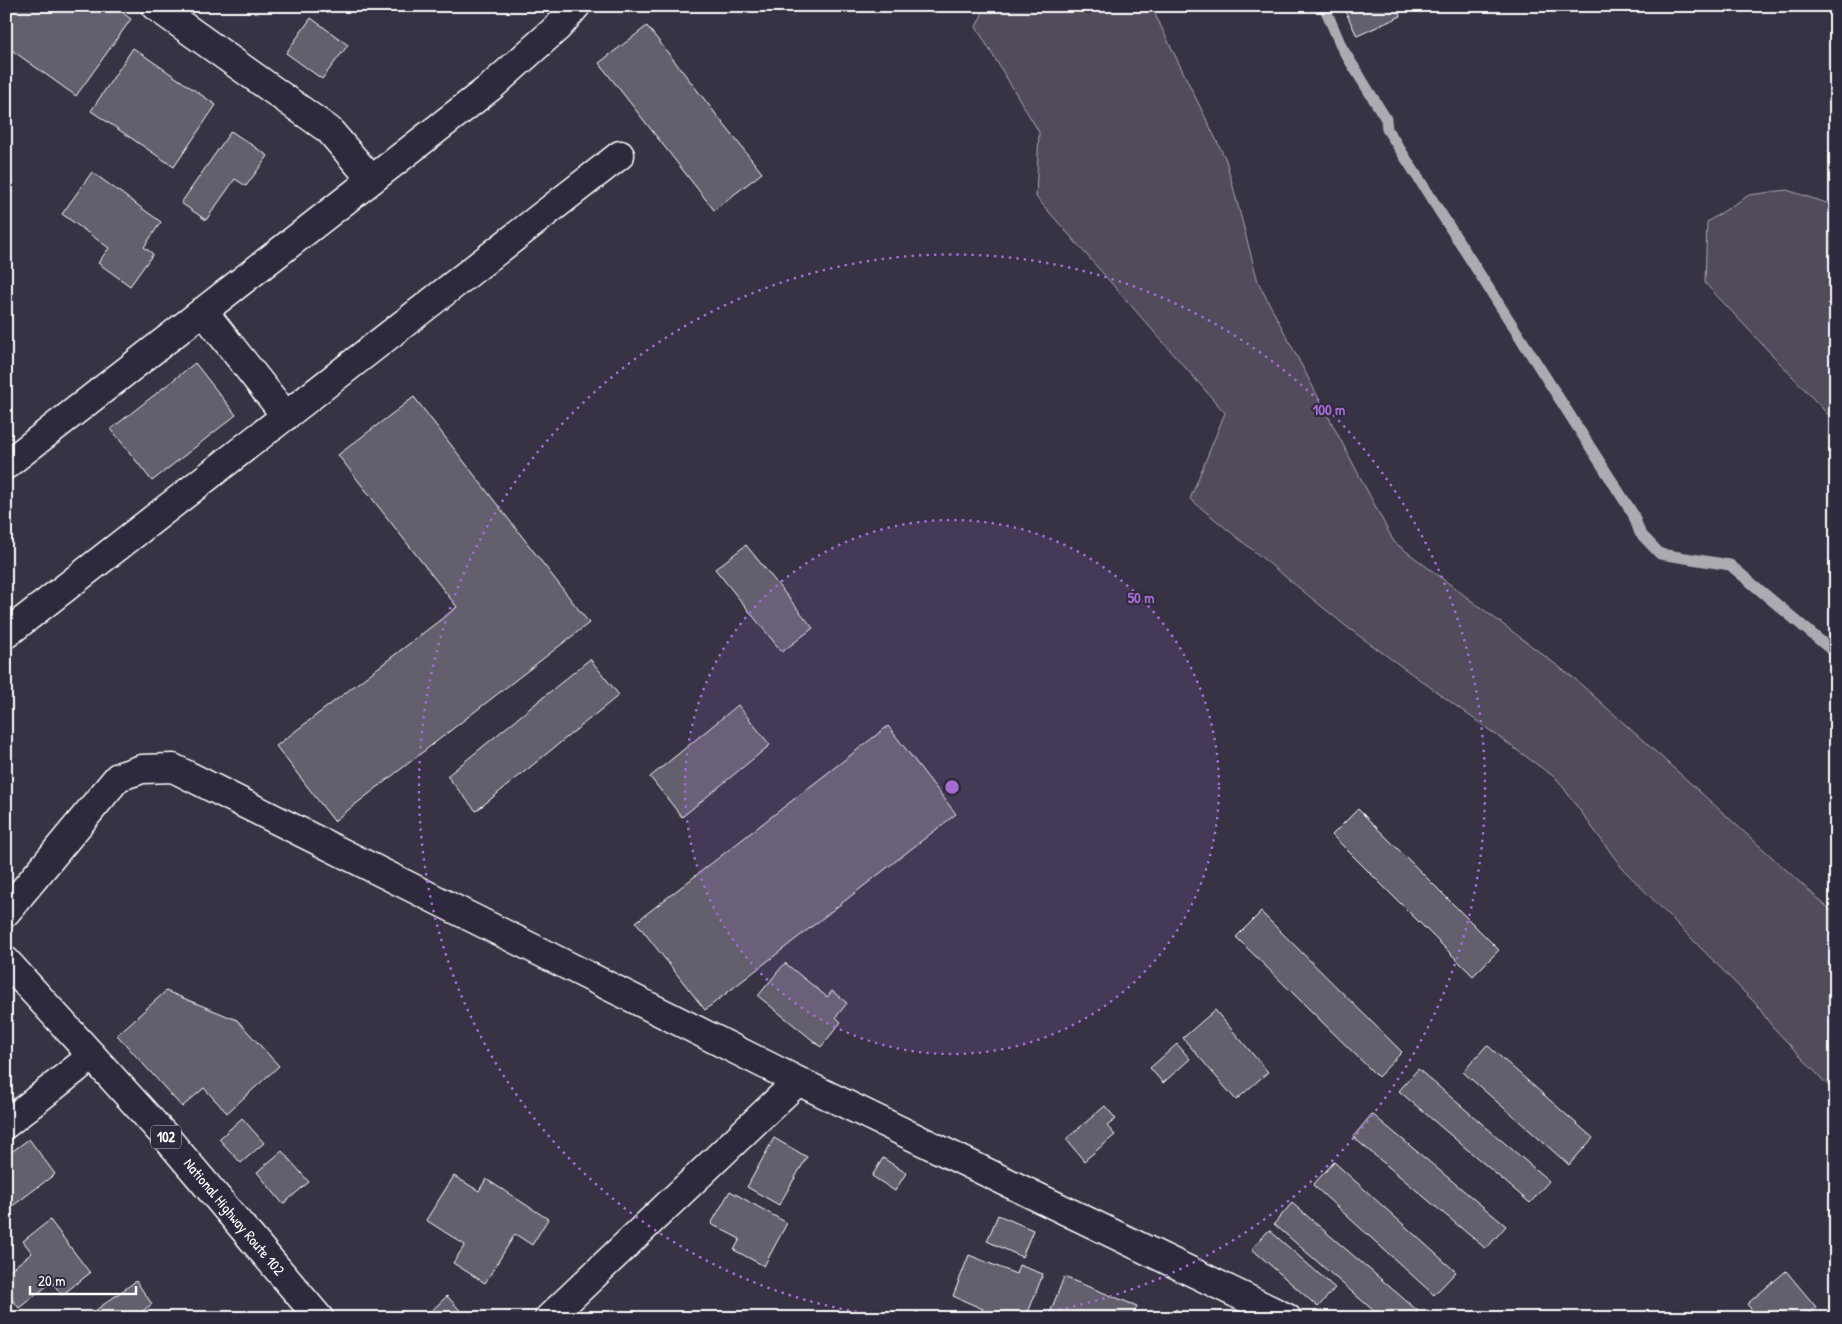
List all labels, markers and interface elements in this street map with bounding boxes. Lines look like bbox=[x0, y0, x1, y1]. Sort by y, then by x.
text: 100 m bbox=[1313, 399, 1345, 420]
text: 50 m bbox=[1128, 587, 1154, 608]
centre of rings bbox=[943, 778, 961, 796]
road number: 102 bbox=[151, 1126, 181, 1148]
street label: National Highway Route 102 bbox=[179, 1154, 290, 1280]
scale bar bbox=[30, 1264, 136, 1296]
text: 20 m bbox=[38, 1270, 65, 1291]

